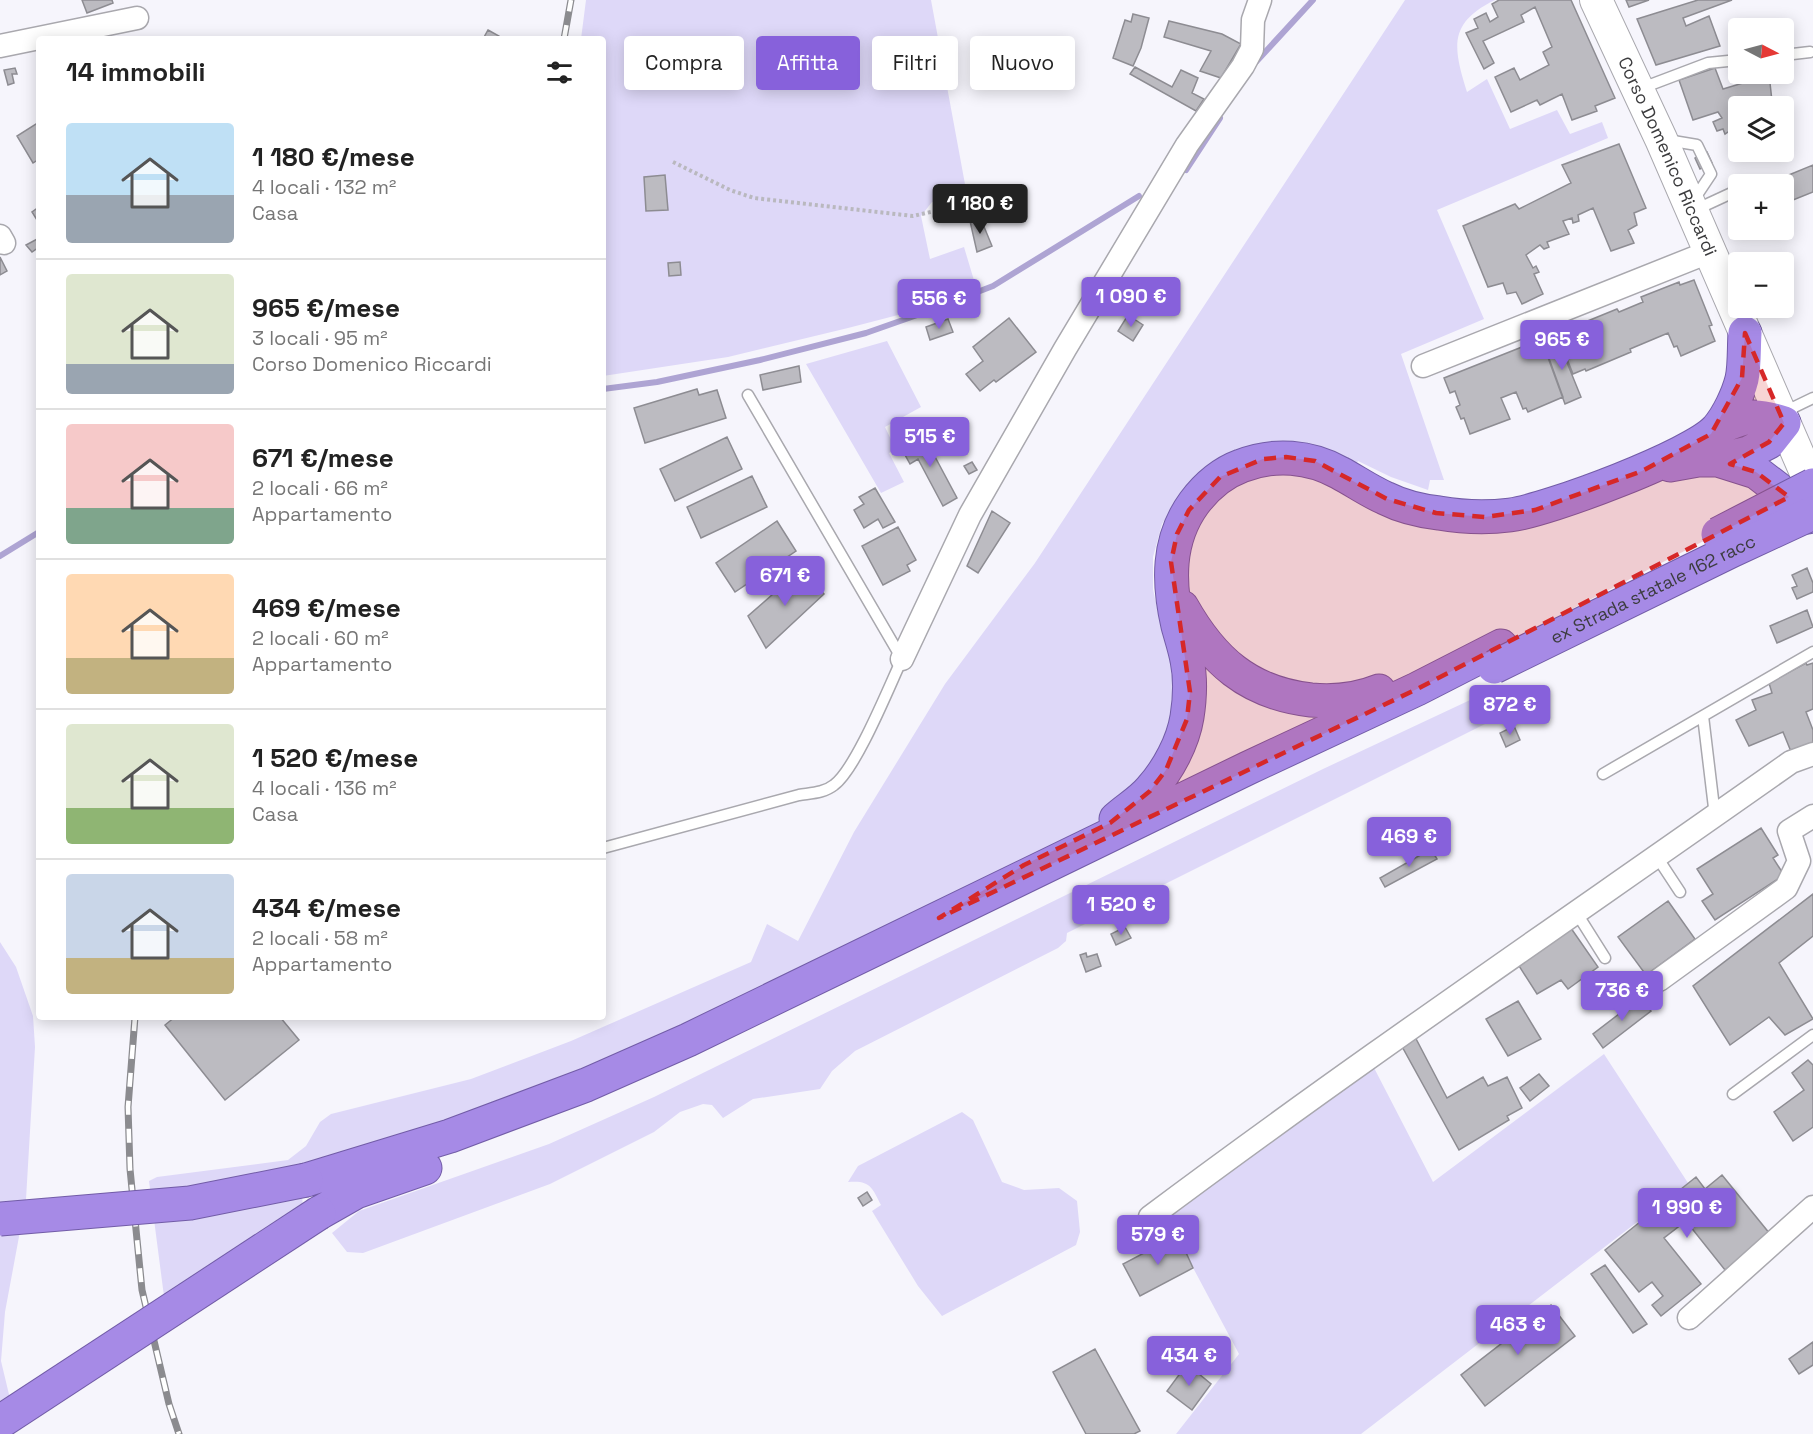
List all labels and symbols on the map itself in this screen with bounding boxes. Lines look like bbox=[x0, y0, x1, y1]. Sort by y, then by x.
north arrow bbox=[1728, 18, 1794, 84]
street label: Corso Domenico Riccardi bbox=[1613, 53, 1722, 259]
pin: 1 180 € bbox=[925, 184, 1035, 235]
pin: 1 090 € bbox=[1076, 277, 1186, 328]
pin: 556 € bbox=[897, 279, 981, 330]
pin: 965 € bbox=[1520, 320, 1604, 371]
pin: 515 € bbox=[888, 417, 972, 468]
street label: ex Strada statale 162 racc bbox=[1546, 529, 1759, 649]
pin: 671 € bbox=[743, 556, 827, 607]
pin: 872 € bbox=[1468, 685, 1552, 736]
pin: 469 € bbox=[1367, 817, 1451, 868]
pin: 1 520 € bbox=[1066, 885, 1176, 936]
pin: 736 € bbox=[1580, 971, 1664, 1022]
pin: 1 990 € bbox=[1632, 1188, 1742, 1239]
pin: 579 € bbox=[1116, 1215, 1200, 1266]
pin: 463 € bbox=[1476, 1305, 1560, 1356]
pin: 434 € bbox=[1147, 1336, 1231, 1387]

